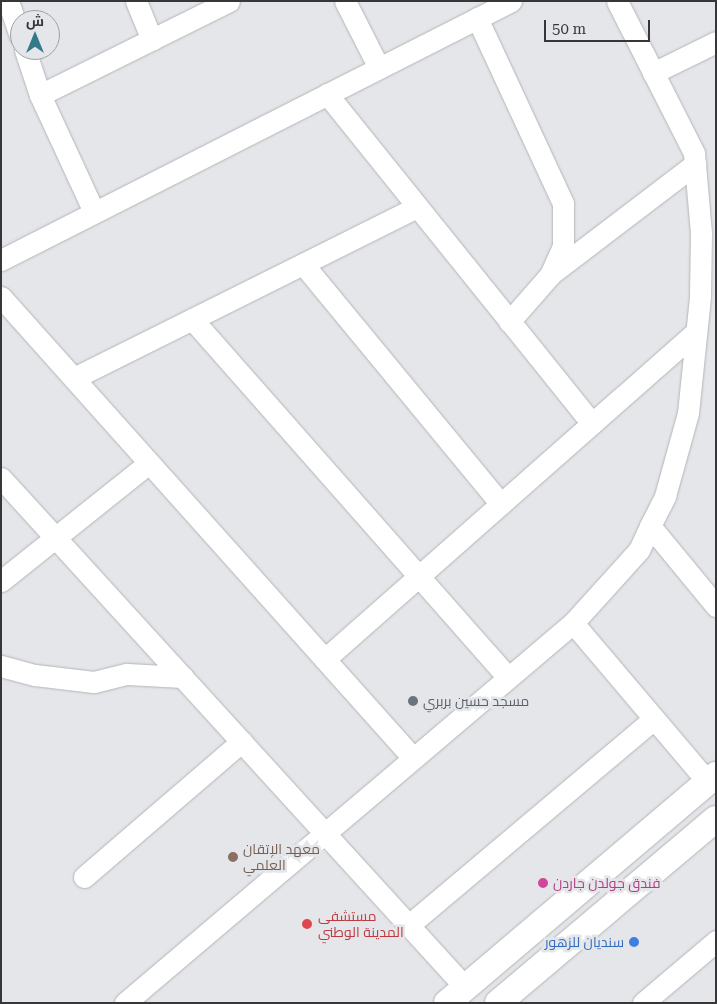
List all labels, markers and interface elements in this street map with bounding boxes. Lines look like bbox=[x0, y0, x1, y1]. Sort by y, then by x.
north arrow bbox=[10, 10, 60, 60]
scale bar bbox=[547, 10, 653, 42]
text: ش bbox=[26, 13, 44, 29]
text: 50 m bbox=[552, 20, 586, 38]
place label: مسجد حسين بربري bbox=[423, 693, 529, 709]
marker: مسجد حسين بربري bbox=[407, 695, 419, 707]
place label: معهد الإتقان العلمي bbox=[243, 841, 320, 874]
marker: معهد الإتقان العلمي bbox=[227, 851, 239, 863]
place label: فندق جولدن جاردن bbox=[553, 875, 660, 891]
marker: فندق جولدن جاردن bbox=[537, 877, 549, 889]
place label: مستشفى المدينة الوطني bbox=[318, 908, 404, 940]
marker: مستشفى المدينة الوطني bbox=[300, 917, 314, 931]
place label: سنديان للزهور bbox=[545, 934, 624, 950]
marker: سنديان للزهور bbox=[628, 936, 640, 948]

